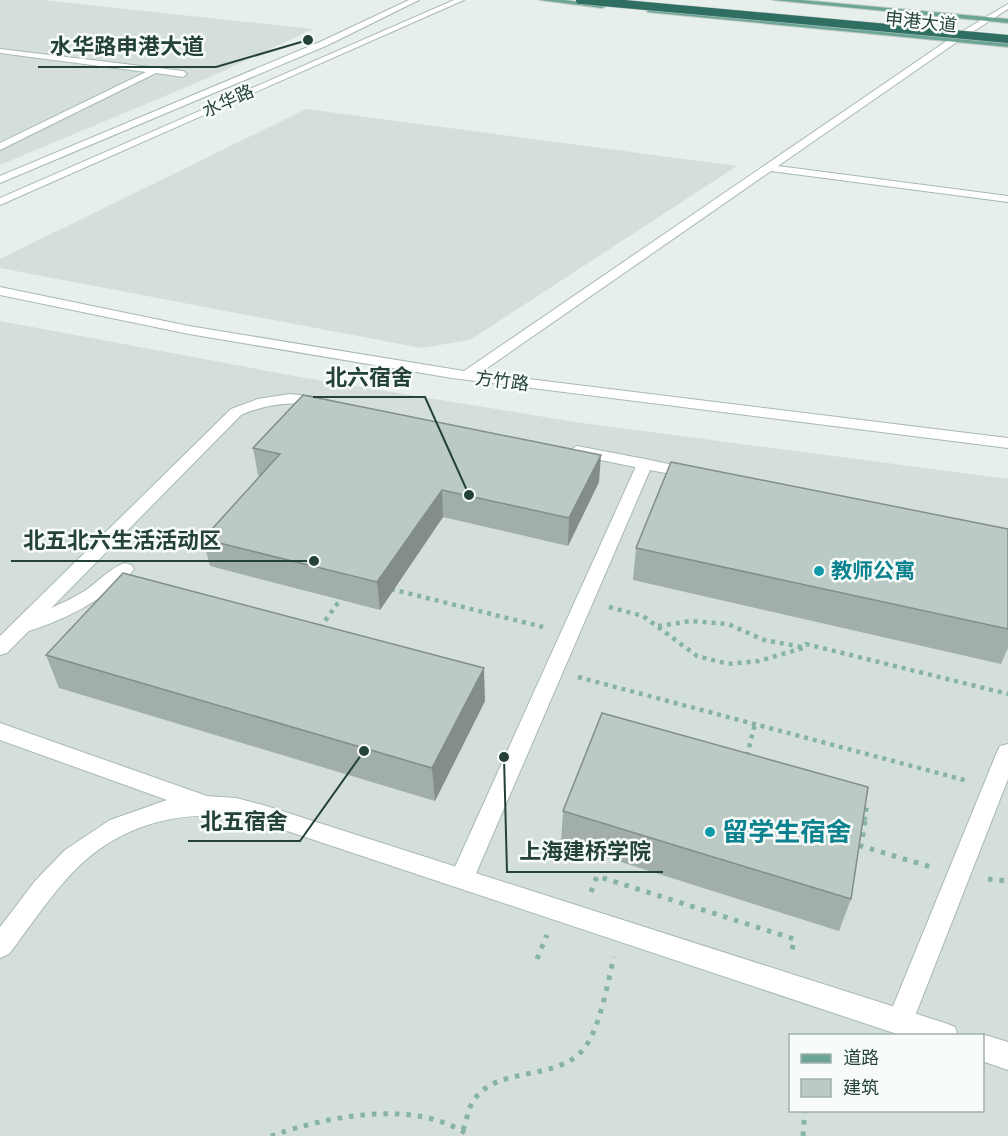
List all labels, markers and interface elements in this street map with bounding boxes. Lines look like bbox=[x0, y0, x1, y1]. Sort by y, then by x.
street label: 申港大道 bbox=[884, 7, 958, 36]
callout: 水华路申港大道 bbox=[38, 27, 216, 67]
text: 水华路申港大道 bbox=[50, 33, 204, 59]
street label: 水华路 bbox=[199, 80, 257, 121]
callout: 北六宿舍 bbox=[313, 357, 425, 397]
text: 北六宿舍 bbox=[325, 364, 413, 390]
street label: 方竹路 bbox=[474, 367, 530, 394]
callout: 北五北六生活活动区 bbox=[11, 521, 233, 561]
text: 北五北六生活活动区 bbox=[23, 527, 221, 553]
place label: 教师公寓 bbox=[831, 558, 915, 583]
marker: 教师公寓 bbox=[812, 564, 826, 578]
callout: 北五宿舍 bbox=[188, 801, 300, 841]
text: 北五宿舍 bbox=[200, 808, 288, 834]
place label: 留学生宿舍 bbox=[722, 816, 852, 847]
marker: 留学生宿舍 bbox=[703, 825, 717, 839]
callout: 上海建桥学院 bbox=[507, 832, 663, 872]
text: 上海建桥学院 bbox=[519, 838, 651, 864]
legend bbox=[789, 1034, 984, 1112]
text: 道路 bbox=[843, 1047, 879, 1068]
text: 建筑 bbox=[843, 1077, 879, 1098]

